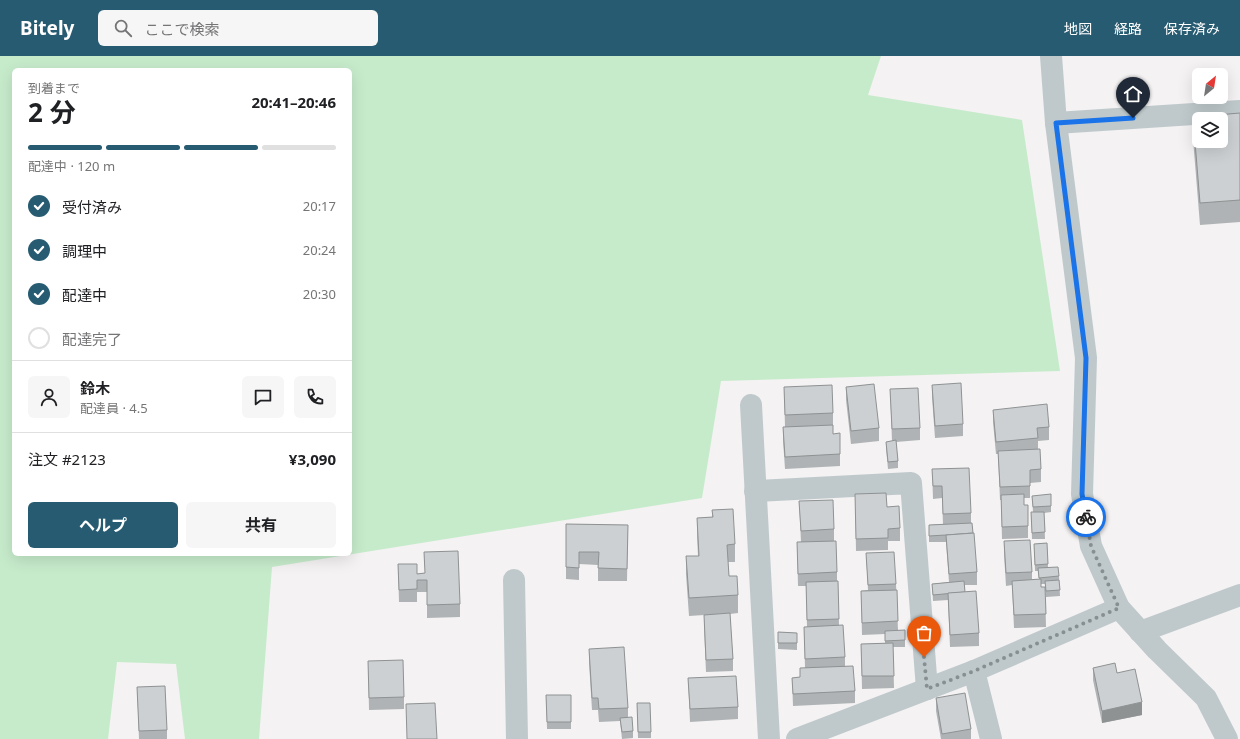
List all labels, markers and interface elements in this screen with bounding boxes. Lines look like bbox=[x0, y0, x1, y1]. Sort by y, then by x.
search box bbox=[98, 10, 378, 46]
text: Bitely bbox=[20, 15, 74, 41]
icon: search bbox=[112, 17, 134, 39]
text: ここで検索 bbox=[144, 19, 219, 39]
text: 地図 bbox=[1064, 19, 1092, 38]
text: 経路 bbox=[1114, 19, 1142, 38]
text: 保存済み bbox=[1164, 19, 1220, 38]
north arrow bbox=[1192, 68, 1228, 104]
map controls bbox=[1192, 68, 1228, 148]
pin bbox=[1116, 77, 1150, 118]
text: 到着まで bbox=[28, 79, 80, 97]
icon: home bbox=[1122, 83, 1144, 105]
text: 20:41–20:46 bbox=[251, 92, 336, 112]
text: 2 分 bbox=[28, 94, 76, 130]
button: layers bbox=[1192, 112, 1228, 148]
text: 配達中 · 120 m bbox=[28, 157, 115, 175]
icon: check bbox=[28, 195, 50, 217]
text: 受付済み bbox=[62, 197, 122, 217]
text: 20:17 bbox=[303, 197, 336, 215]
icon: check bbox=[28, 239, 50, 261]
text: 調理中 bbox=[62, 241, 107, 261]
text: 20:24 bbox=[303, 241, 336, 259]
icon: check bbox=[28, 283, 50, 305]
text: 配達中 bbox=[62, 285, 107, 305]
text: 20:30 bbox=[303, 285, 336, 303]
text: 配達完了 bbox=[62, 329, 122, 349]
button: person bbox=[28, 376, 70, 418]
button: chat bbox=[242, 376, 284, 418]
button: phone bbox=[294, 376, 336, 418]
text: 鈴木 bbox=[80, 378, 110, 398]
text: 配達員 · 4.5 bbox=[80, 399, 148, 417]
text: 注文 #2123 bbox=[28, 449, 106, 469]
text: ¥3,090 bbox=[289, 449, 336, 469]
courier bbox=[1066, 497, 1106, 537]
button: ヘルプ bbox=[28, 502, 178, 548]
button: 共有 bbox=[186, 502, 336, 548]
icon: bike bbox=[1075, 506, 1097, 528]
pin bbox=[907, 616, 941, 657]
icon: bag bbox=[913, 622, 935, 644]

